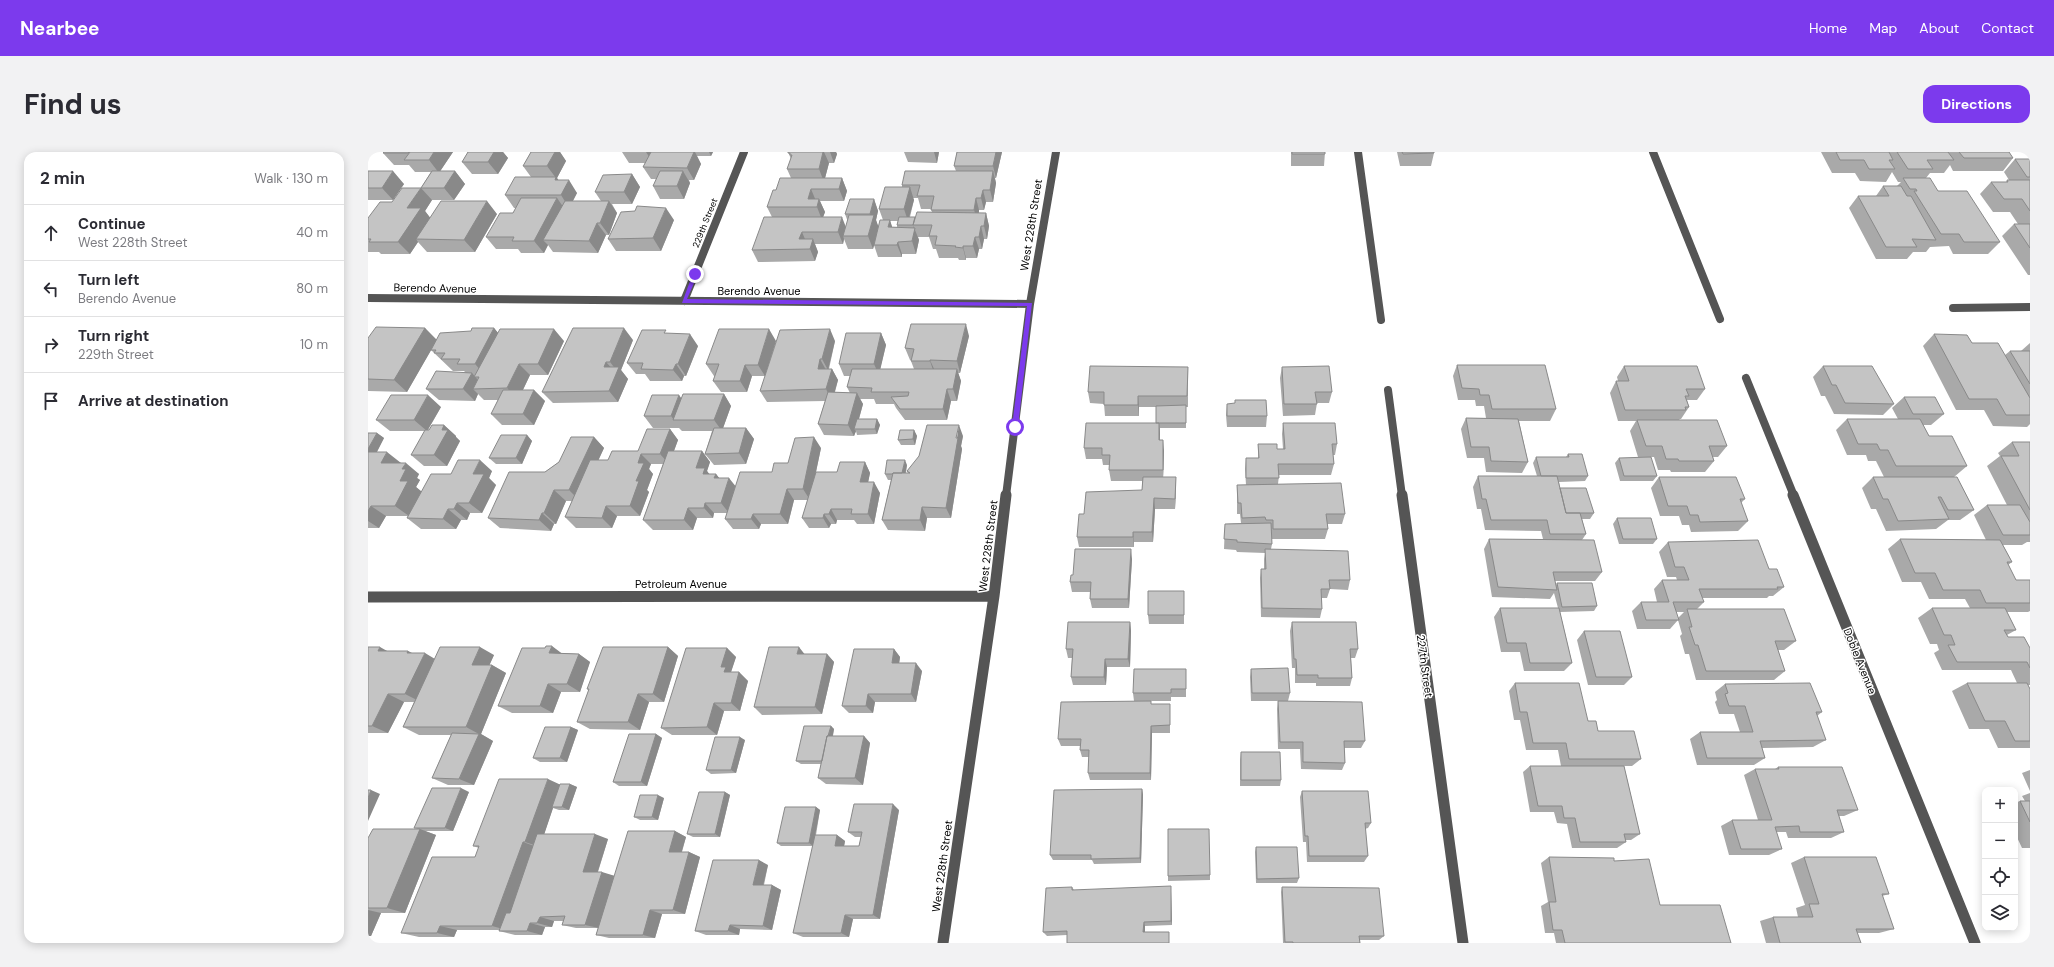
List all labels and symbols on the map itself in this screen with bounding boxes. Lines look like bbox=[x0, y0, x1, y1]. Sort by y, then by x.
street label: West 228th Street bbox=[1017, 178, 1045, 272]
street label: 229th Street bbox=[690, 196, 721, 250]
route end bbox=[686, 265, 704, 283]
street label: Berendo Avenue bbox=[393, 280, 477, 296]
street label: Berendo Avenue bbox=[717, 284, 801, 298]
route start bbox=[1006, 418, 1024, 436]
street label: West 228th Street bbox=[975, 499, 1001, 593]
street label: Petroleum Avenue bbox=[635, 577, 727, 591]
street label: Doble Avenue bbox=[1840, 626, 1880, 696]
street label: 227th Street bbox=[1414, 634, 1436, 698]
street label: West 228th Street bbox=[929, 819, 955, 913]

